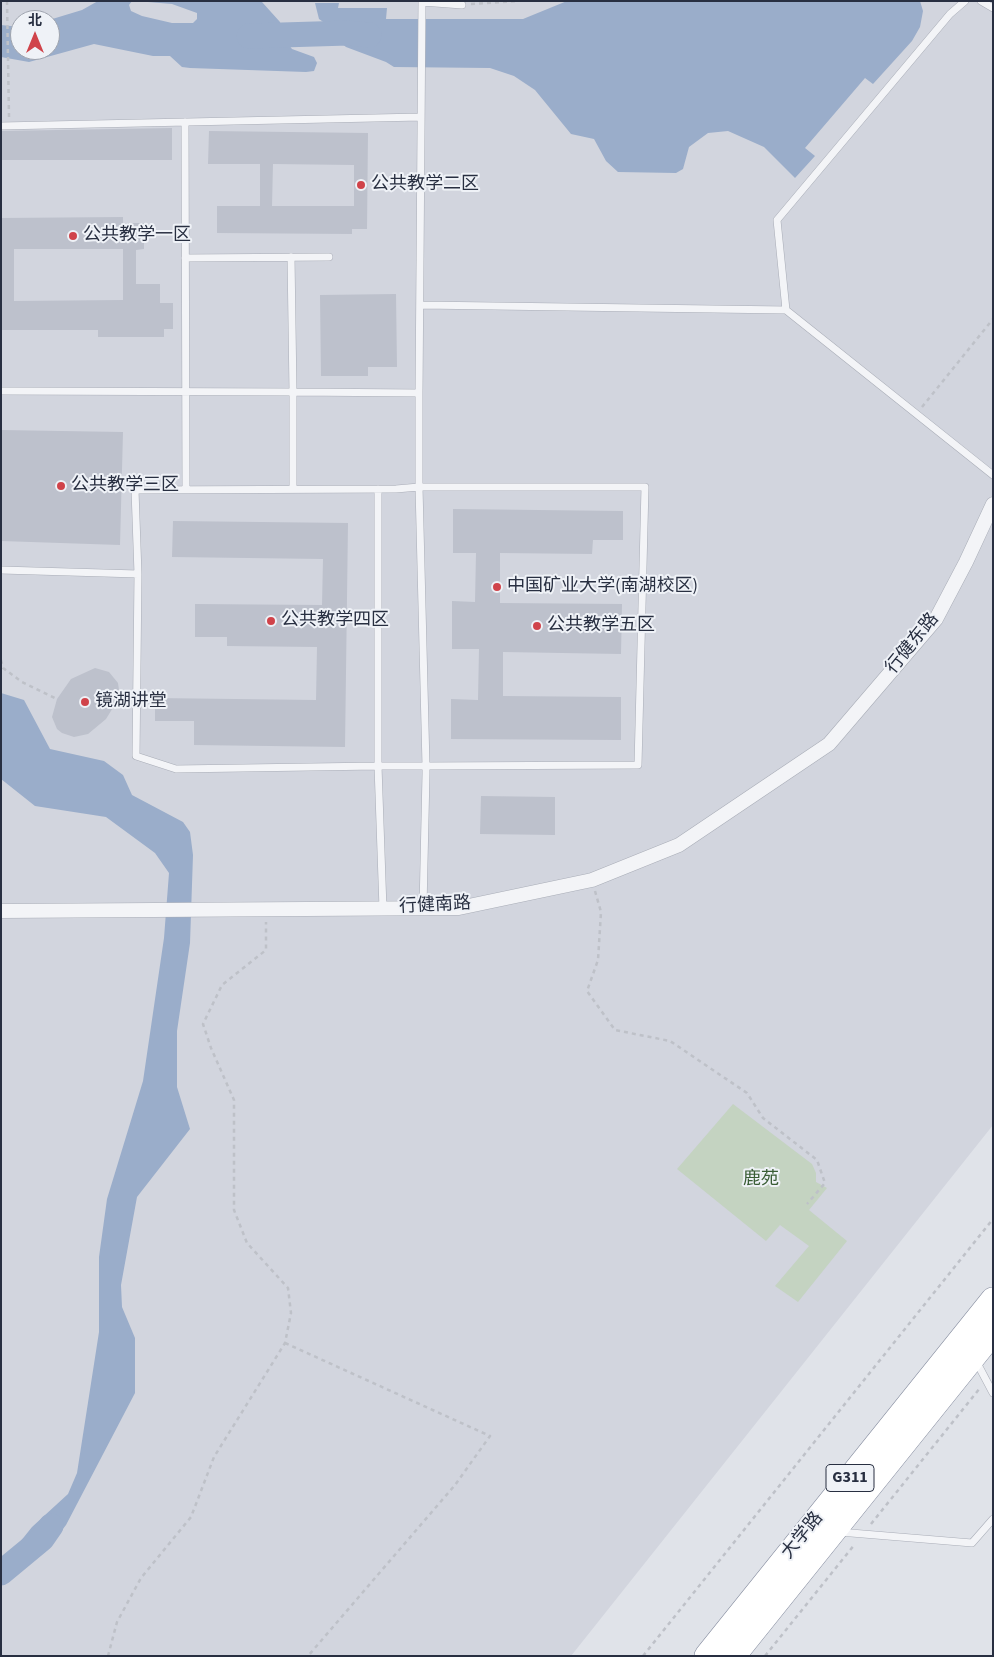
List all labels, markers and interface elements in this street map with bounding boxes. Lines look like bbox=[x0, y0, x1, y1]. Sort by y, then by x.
north arrow bbox=[10, 10, 60, 60]
text: 北 bbox=[28, 11, 42, 31]
place label: 公共教学二区 bbox=[371, 174, 479, 196]
marker: 公共教学二区 bbox=[355, 179, 367, 191]
place label: 公共教学一区 bbox=[83, 225, 191, 247]
marker: 公共教学一区 bbox=[67, 230, 79, 242]
place label: 公共教学三区 bbox=[71, 475, 179, 497]
marker: 公共教学三区 bbox=[55, 480, 67, 492]
place label: 中国矿业大学(南湖校区) bbox=[507, 576, 698, 598]
marker: 中国矿业大学(南湖校区) bbox=[491, 581, 503, 593]
street label: 行健东路 bbox=[882, 609, 944, 679]
place label: 公共教学四区 bbox=[281, 610, 389, 632]
marker: 公共教学四区 bbox=[265, 615, 277, 627]
place label: 公共教学五区 bbox=[547, 615, 655, 637]
marker: 公共教学五区 bbox=[531, 620, 543, 632]
place label: 镜湖讲堂 bbox=[95, 691, 167, 713]
marker: 镜湖讲堂 bbox=[79, 696, 91, 708]
street label: 行健南路 bbox=[398, 893, 472, 919]
park label: 鹿苑 bbox=[743, 1169, 779, 1191]
road number: G311 bbox=[826, 1465, 874, 1492]
street label: 大学路 bbox=[778, 1508, 828, 1564]

